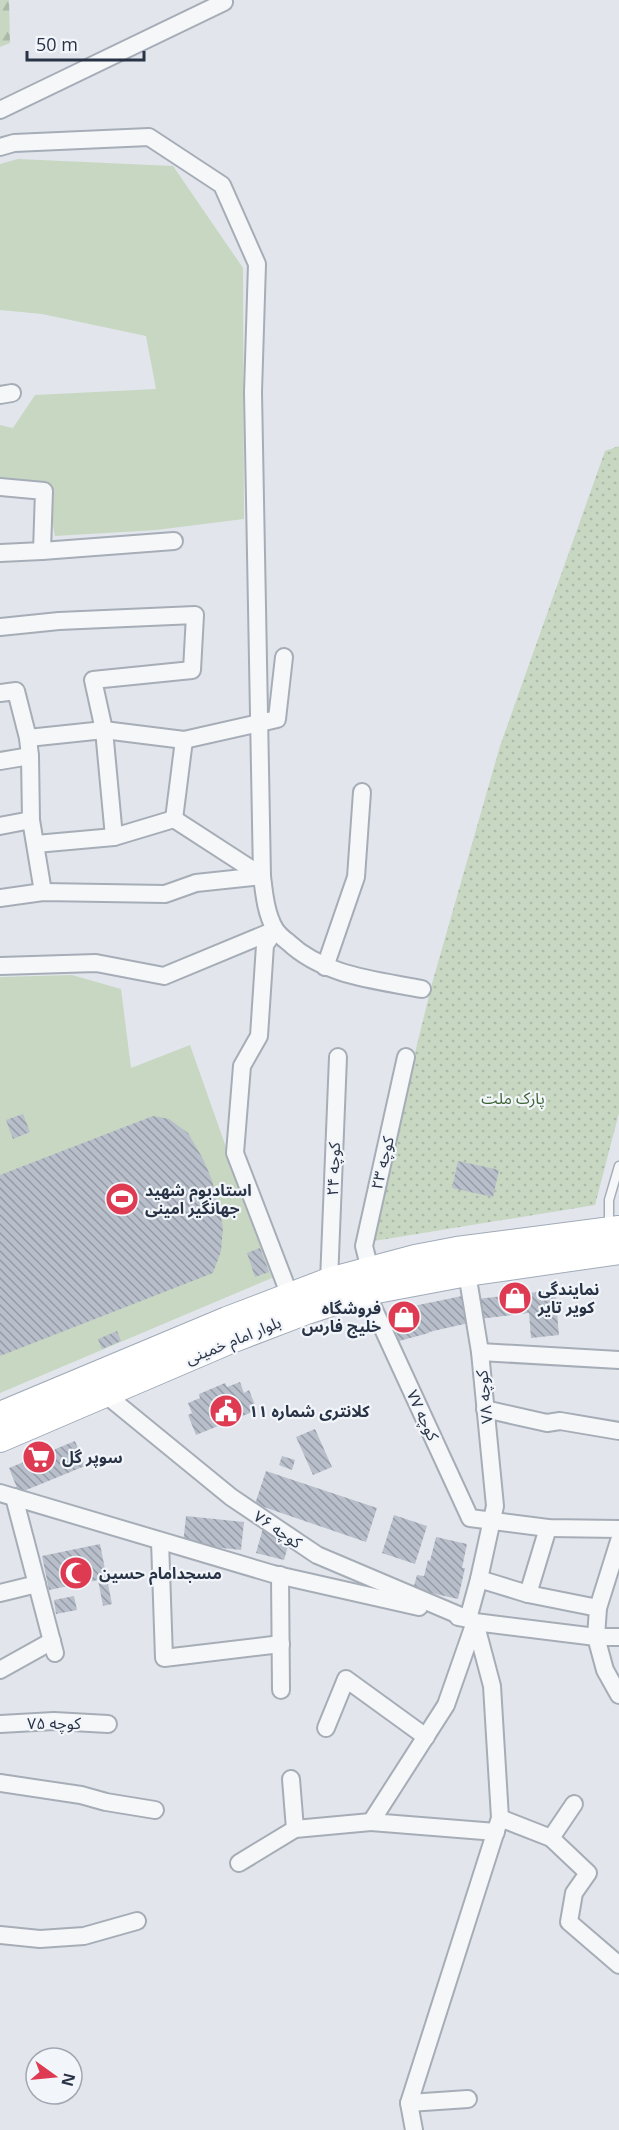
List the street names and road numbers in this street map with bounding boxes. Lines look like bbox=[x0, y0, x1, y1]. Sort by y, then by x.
street label: کوچه ۲۳ bbox=[365, 1134, 399, 1192]
street label: کوچه ۲۴ bbox=[321, 1141, 345, 1196]
street label: بلوار امام خمینی bbox=[182, 1311, 285, 1371]
street label: کوچه ۷۸ bbox=[470, 1369, 498, 1425]
street label: کوچه ۷۷ bbox=[402, 1386, 445, 1444]
street label: کوچه ۷۶ bbox=[250, 1505, 307, 1553]
street label: کوچه ۷۵ bbox=[27, 1712, 81, 1734]

